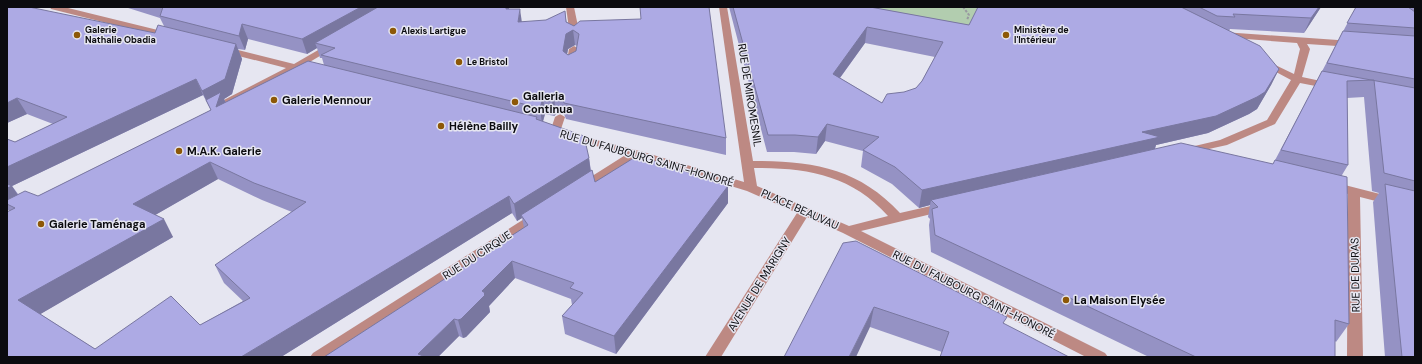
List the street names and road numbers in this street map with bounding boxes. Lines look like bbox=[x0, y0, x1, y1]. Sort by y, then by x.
street label: RUE DE MIROMESNIL bbox=[735, 42, 765, 148]
street label: RUE DU FAUBOURG SAINT-HONORÉ bbox=[558, 126, 736, 190]
street label: PLACE BEAUVAU bbox=[759, 186, 841, 232]
street label: RUE DU CIRQUE bbox=[440, 227, 514, 283]
street label: AVENUE DE MARIGNY bbox=[724, 234, 794, 334]
street label: RUE DE DURAS bbox=[1347, 238, 1363, 312]
street label: RUE DU FAUBOURG SAINT-HONORÉ bbox=[890, 247, 1058, 341]

